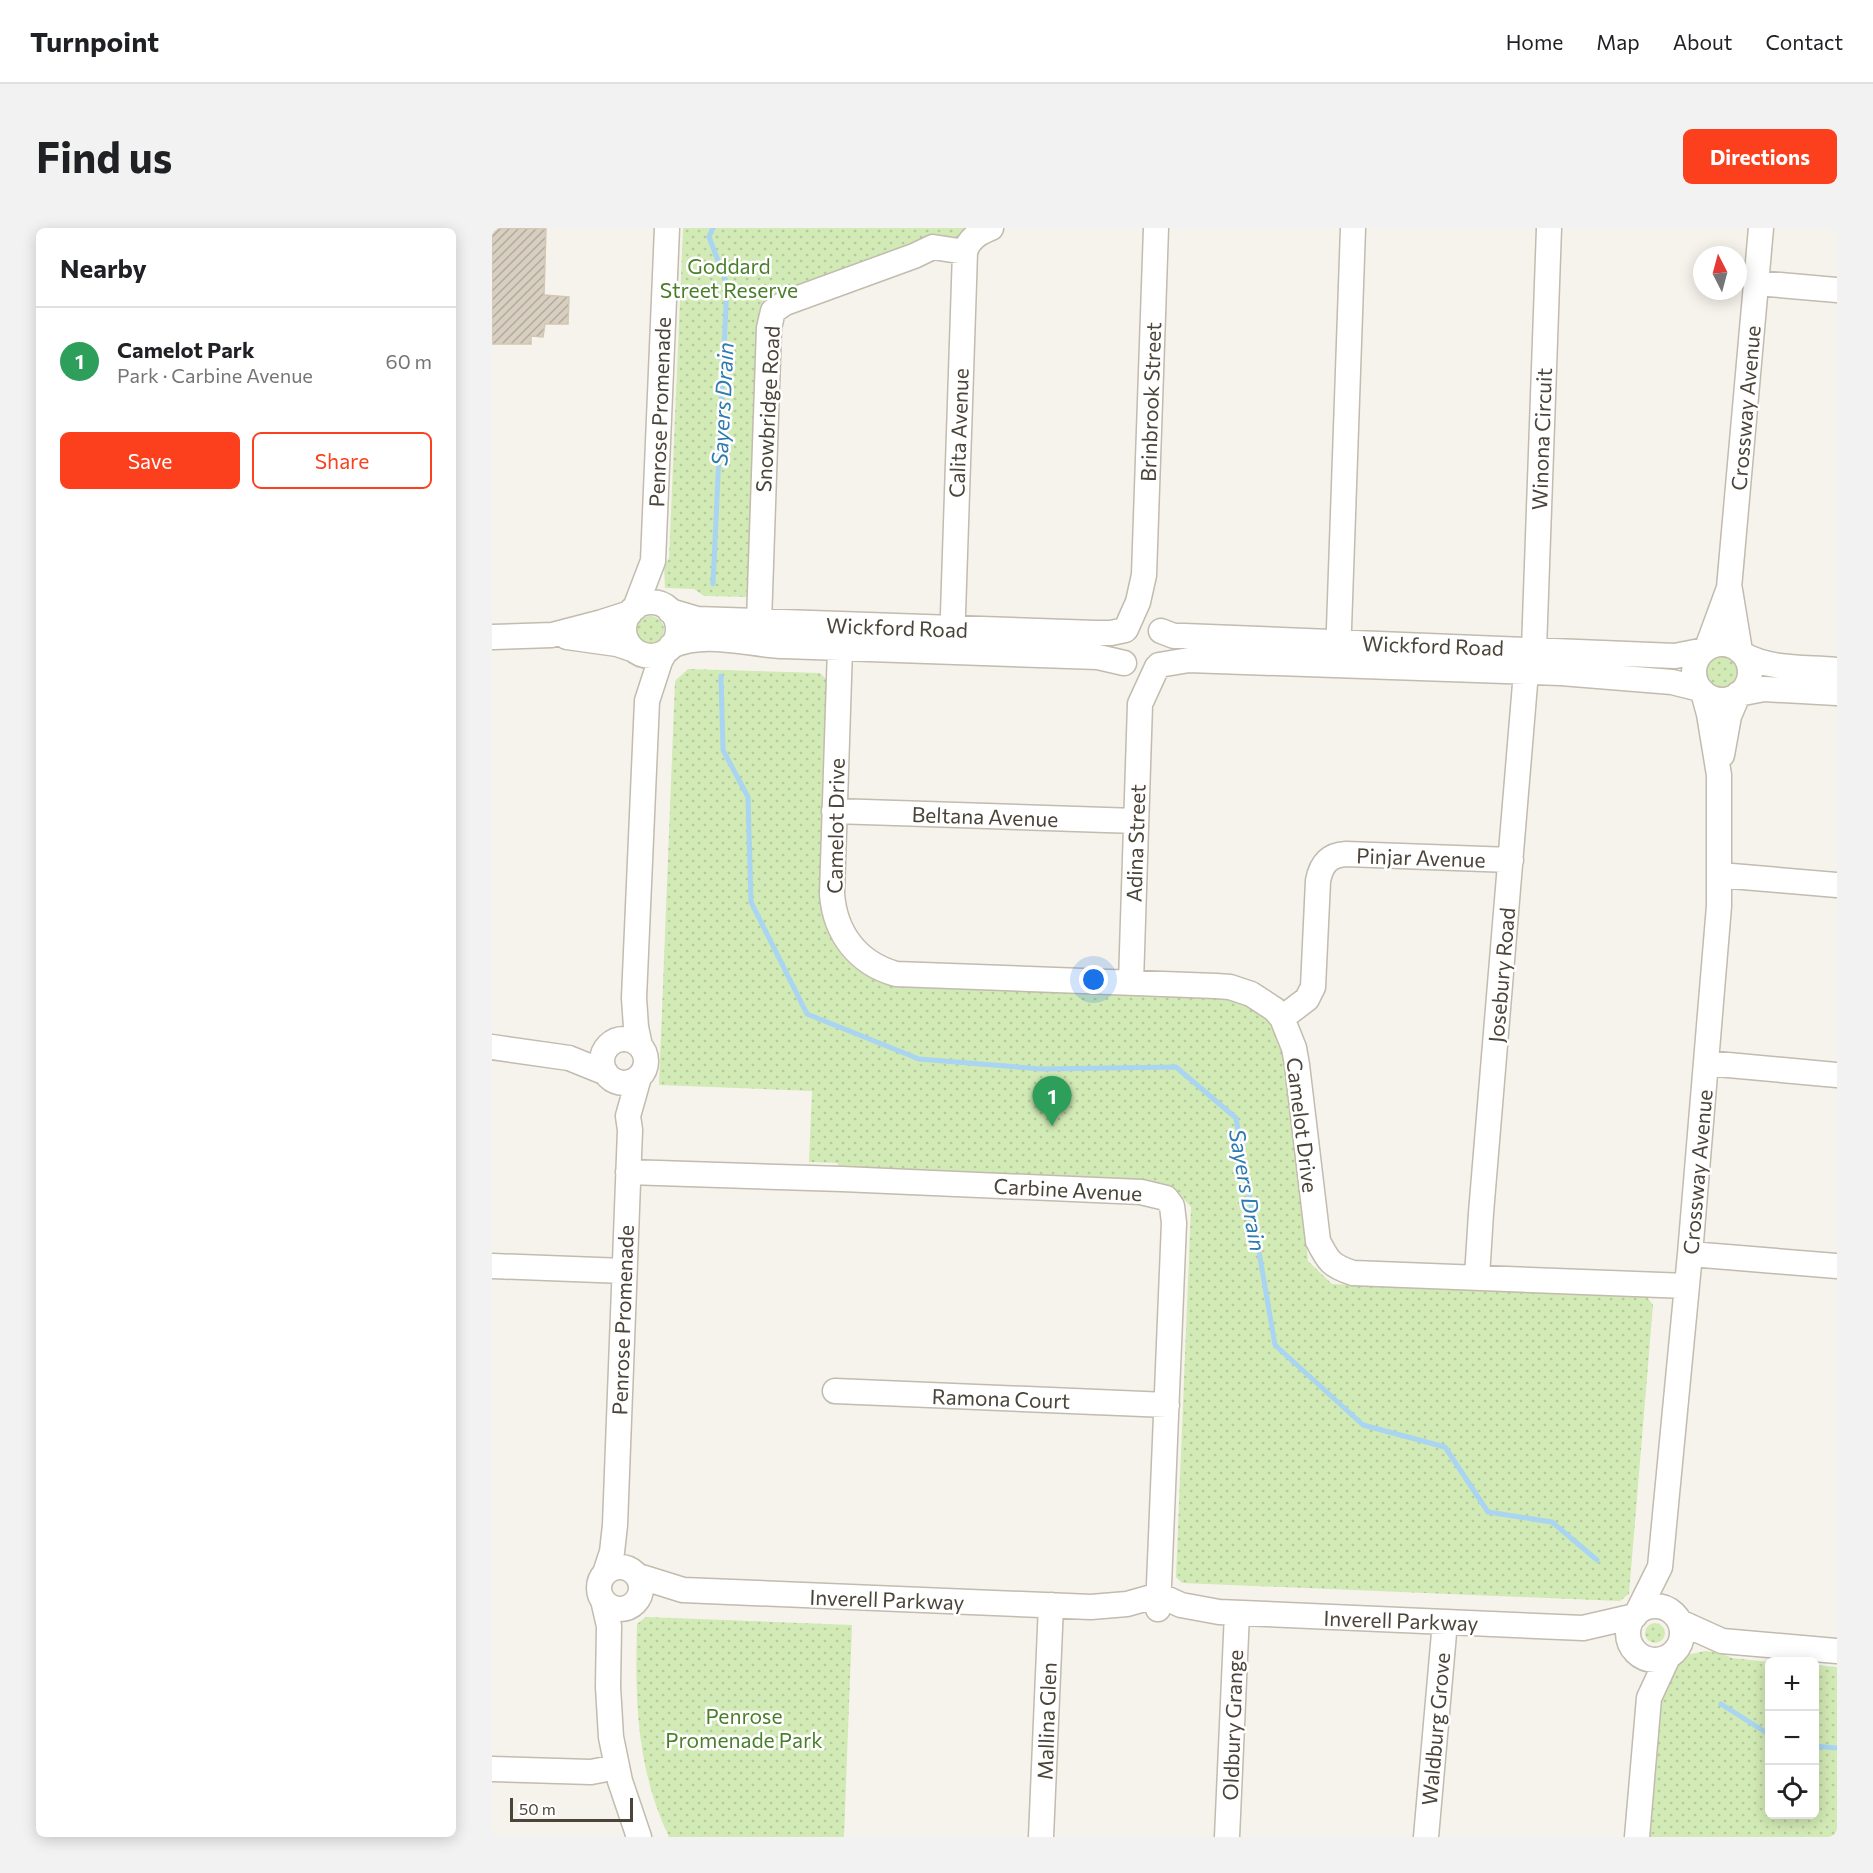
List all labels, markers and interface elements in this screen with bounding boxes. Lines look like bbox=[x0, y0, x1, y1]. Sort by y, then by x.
text: Turnpoint bbox=[30, 24, 159, 58]
text: Home bbox=[1506, 29, 1563, 54]
text: Map bbox=[1596, 29, 1640, 54]
text: About bbox=[1673, 29, 1732, 54]
text: Contact bbox=[1765, 29, 1843, 54]
button: Directions bbox=[1683, 129, 1837, 184]
text: Find us bbox=[36, 130, 172, 182]
north arrow bbox=[1693, 246, 1747, 300]
text: Nearby bbox=[60, 252, 147, 283]
park label: Goddard Street Reserve bbox=[660, 253, 798, 302]
street label: Penrose Promenade bbox=[643, 316, 675, 508]
street label: Brinbrook Street bbox=[1135, 322, 1165, 482]
street label: Crossway Avenue bbox=[1725, 324, 1765, 492]
street label: Snowbridge Road bbox=[750, 325, 784, 493]
text: Camelot Park bbox=[117, 336, 255, 363]
water label: Sayers Drain bbox=[705, 341, 739, 467]
text: 1 bbox=[75, 349, 84, 373]
text: 60 m bbox=[386, 349, 432, 373]
text: Park · Carbine Avenue bbox=[117, 363, 313, 387]
street label: Winona Circuit bbox=[1526, 367, 1556, 511]
street label: Calita Avenue bbox=[943, 368, 973, 498]
button: Save bbox=[60, 432, 240, 489]
button: Share bbox=[252, 432, 432, 489]
street label: Wickford Road bbox=[826, 612, 968, 642]
street label: Wickford Road bbox=[1362, 630, 1504, 660]
street label: Camelot Drive bbox=[821, 758, 849, 894]
street label: Adina Street bbox=[1120, 784, 1150, 902]
street label: Beltana Avenue bbox=[911, 801, 1059, 831]
street label: Pinjar Avenue bbox=[1356, 842, 1486, 872]
street label: Josebury Road bbox=[1483, 906, 1519, 1044]
your location bbox=[1079, 965, 1108, 994]
street label: Camelot Drive bbox=[1282, 1056, 1324, 1194]
pin: 1 bbox=[1032, 1076, 1072, 1126]
street label: Crossway Avenue bbox=[1677, 1088, 1717, 1256]
water label: Sayers Drain bbox=[1224, 1127, 1272, 1253]
street label: Carbine Avenue bbox=[993, 1173, 1143, 1205]
street label: Penrose Promenade bbox=[606, 1224, 638, 1416]
street label: Ramona Court bbox=[931, 1383, 1071, 1413]
street label: Inverell Parkway bbox=[809, 1584, 965, 1614]
street label: Inverell Parkway bbox=[1323, 1605, 1479, 1635]
street label: Oldbury Grange bbox=[1217, 1649, 1247, 1801]
street label: Waldburg Grove bbox=[1416, 1651, 1454, 1807]
map controls bbox=[1765, 1657, 1819, 1819]
button: + bbox=[1765, 1657, 1819, 1711]
street label: Mallina Glen bbox=[1031, 1662, 1061, 1780]
park label: Penrose Promenade Park bbox=[665, 1703, 823, 1752]
button: − bbox=[1765, 1711, 1819, 1765]
button: locate bbox=[1765, 1765, 1819, 1819]
scale bar bbox=[510, 1795, 633, 1822]
text: 50 m bbox=[519, 1799, 556, 1818]

